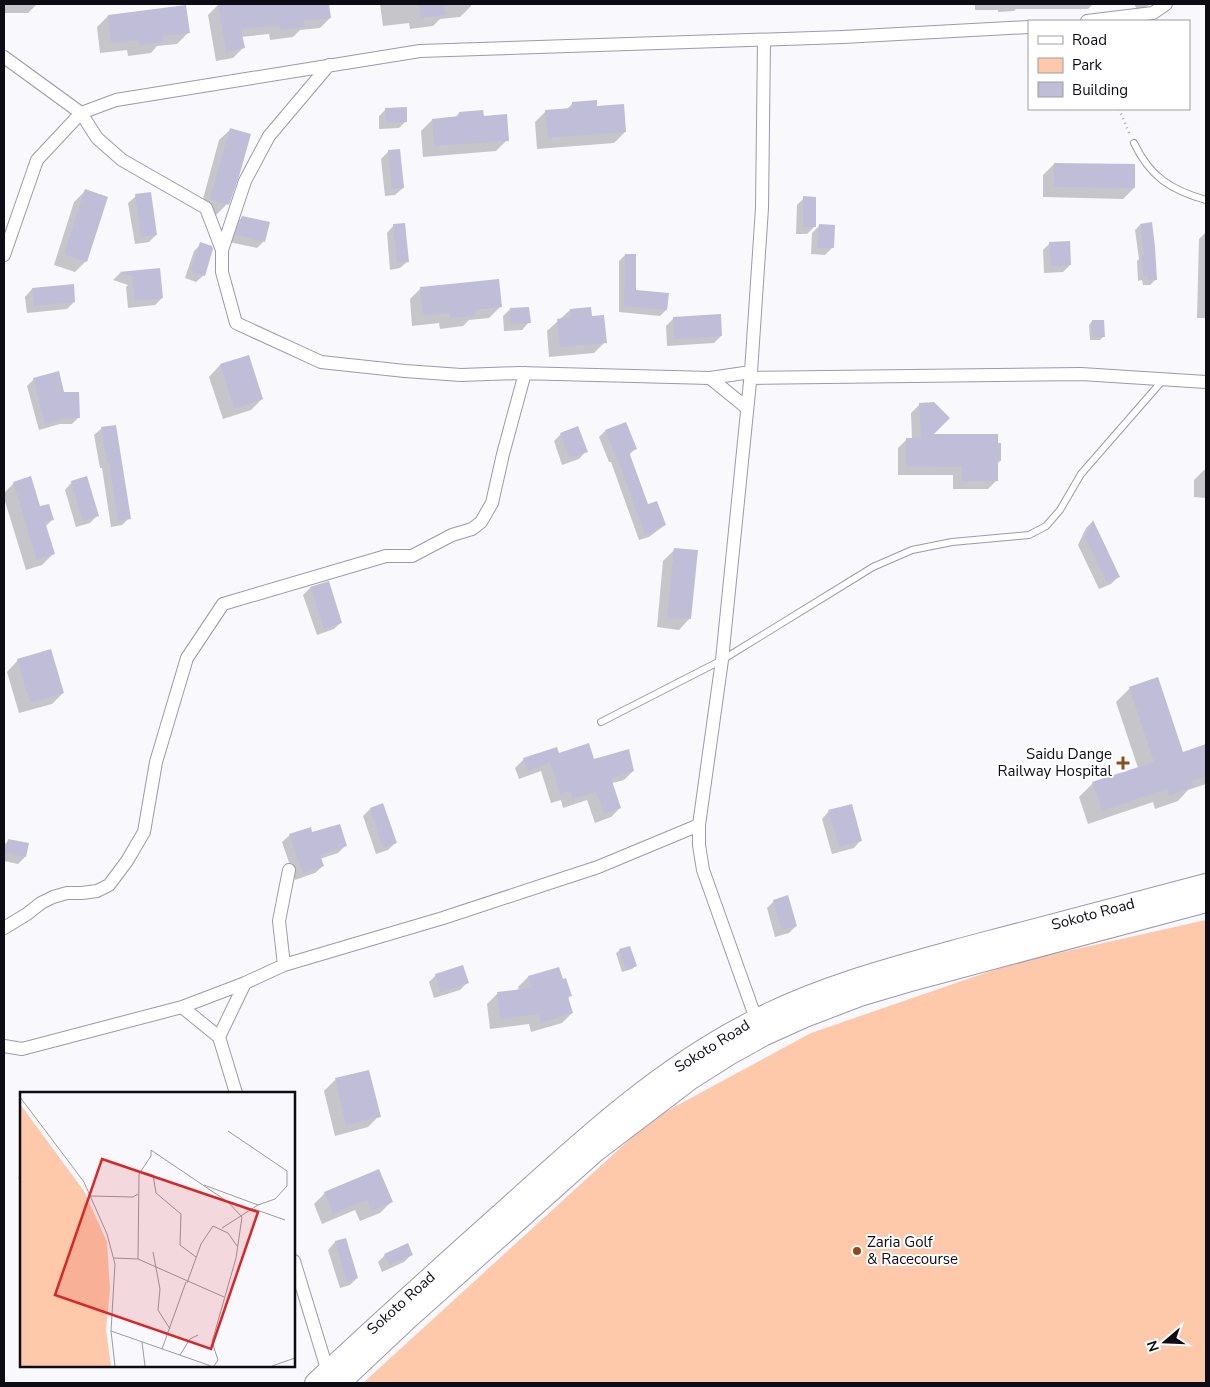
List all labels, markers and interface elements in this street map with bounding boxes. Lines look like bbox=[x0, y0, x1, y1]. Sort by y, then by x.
legend bbox=[1028, 20, 1190, 110]
text: Road bbox=[1072, 30, 1107, 50]
text: Park bbox=[1072, 55, 1102, 75]
text: Building bbox=[1072, 80, 1128, 100]
place label: Saidu Dange Railway Hospital bbox=[998, 744, 1113, 781]
marker: Saidu Dange Railway Hospital bbox=[1116, 756, 1130, 770]
street label: Sokoto Road bbox=[1049, 893, 1137, 935]
street label: Sokoto Road bbox=[670, 1015, 754, 1077]
inset map bbox=[20, 1092, 295, 1367]
place label: Zaria Golf & Racecourse bbox=[867, 1232, 958, 1269]
marker: Zaria Golf & Racecourse bbox=[851, 1245, 863, 1257]
street label: Sokoto Road bbox=[363, 1267, 439, 1339]
north arrow bbox=[1140, 1317, 1190, 1367]
text: N bbox=[1142, 1338, 1164, 1354]

